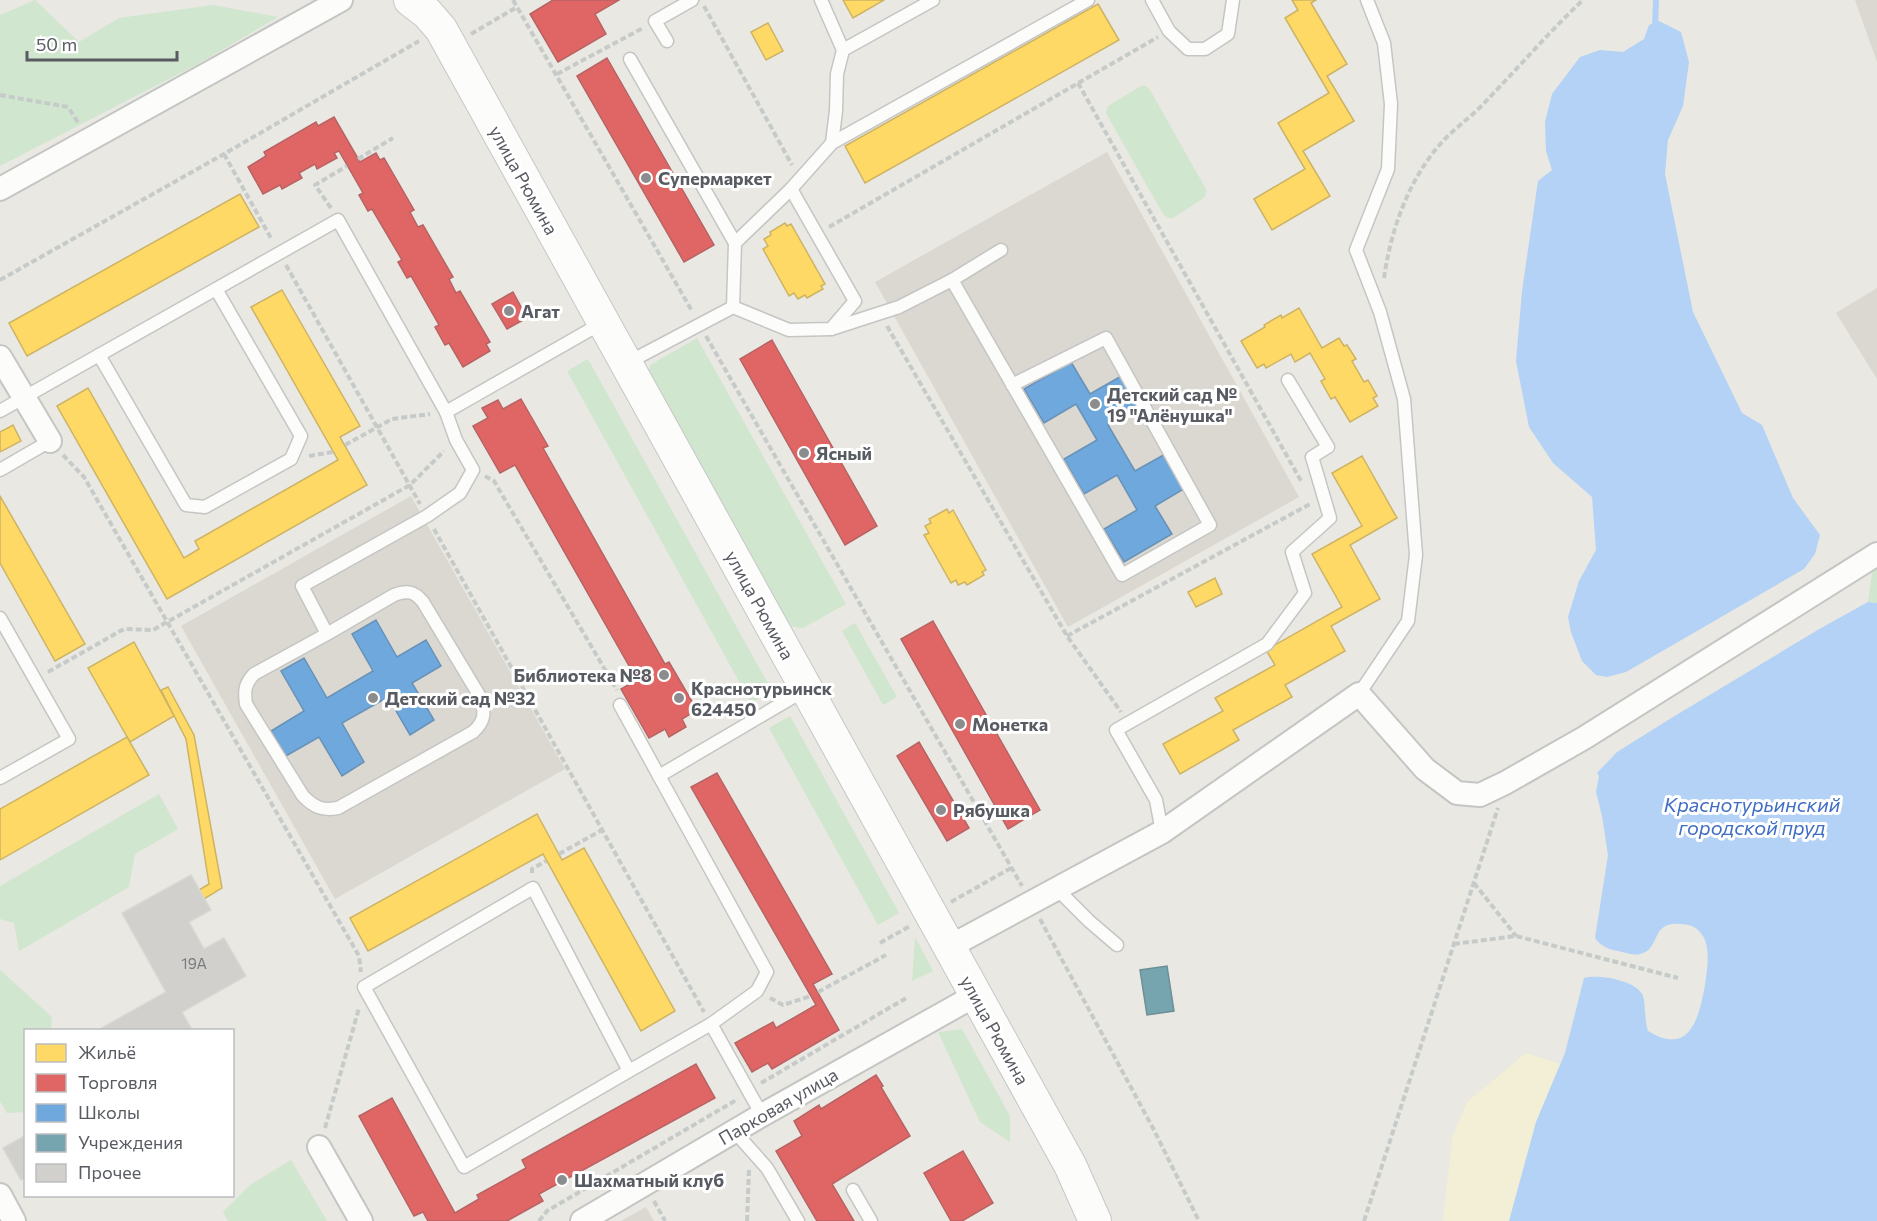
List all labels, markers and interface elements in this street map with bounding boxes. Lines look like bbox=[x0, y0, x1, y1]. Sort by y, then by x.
scale bar bbox=[27, 24, 177, 62]
text: 50 m bbox=[36, 33, 77, 55]
street label: улица Рюмина bbox=[485, 122, 563, 238]
place label: Супермаркет bbox=[658, 167, 772, 189]
marker: Супермаркет bbox=[639, 171, 653, 185]
place label: Агат bbox=[521, 300, 560, 322]
marker: Агат bbox=[502, 304, 516, 318]
place label: Детский сад № 19 "Алёнушка" bbox=[1107, 383, 1237, 426]
marker: Детский сад № 19 "Алёнушка" bbox=[1088, 397, 1102, 411]
place label: Ясный bbox=[816, 442, 872, 464]
marker: Ясный bbox=[797, 446, 811, 460]
street label: улица Рюмина bbox=[721, 547, 799, 663]
place label: Библиотека №8 bbox=[514, 664, 652, 686]
marker: Библиотека №8 bbox=[657, 668, 671, 682]
place label: Краснотурьинск 624450 bbox=[691, 677, 833, 720]
place label: Детский сад №32 bbox=[385, 687, 536, 709]
marker: Детский сад №32 bbox=[366, 691, 380, 705]
marker: Краснотурьинск 624450 bbox=[672, 691, 686, 705]
place label: Монетка bbox=[972, 713, 1048, 735]
marker: Монетка bbox=[953, 717, 967, 731]
water label: Краснотурьинский городской пруд bbox=[1664, 792, 1841, 839]
place label: Рябушка bbox=[953, 799, 1030, 821]
marker: Рябушка bbox=[934, 803, 948, 817]
house number: 19А bbox=[181, 954, 207, 972]
street label: улица Рюмина bbox=[956, 972, 1034, 1088]
legend bbox=[24, 1029, 234, 1197]
text: Жильё bbox=[78, 1041, 136, 1063]
street label: Парковая улица bbox=[714, 1063, 842, 1149]
text: Торговля bbox=[78, 1071, 157, 1093]
text: Школы bbox=[78, 1101, 140, 1123]
text: Учреждения bbox=[78, 1131, 183, 1153]
text: Прочее bbox=[78, 1161, 141, 1183]
place label: Шахматный клуб bbox=[574, 1169, 724, 1191]
marker: Шахматный клуб bbox=[555, 1173, 569, 1187]

